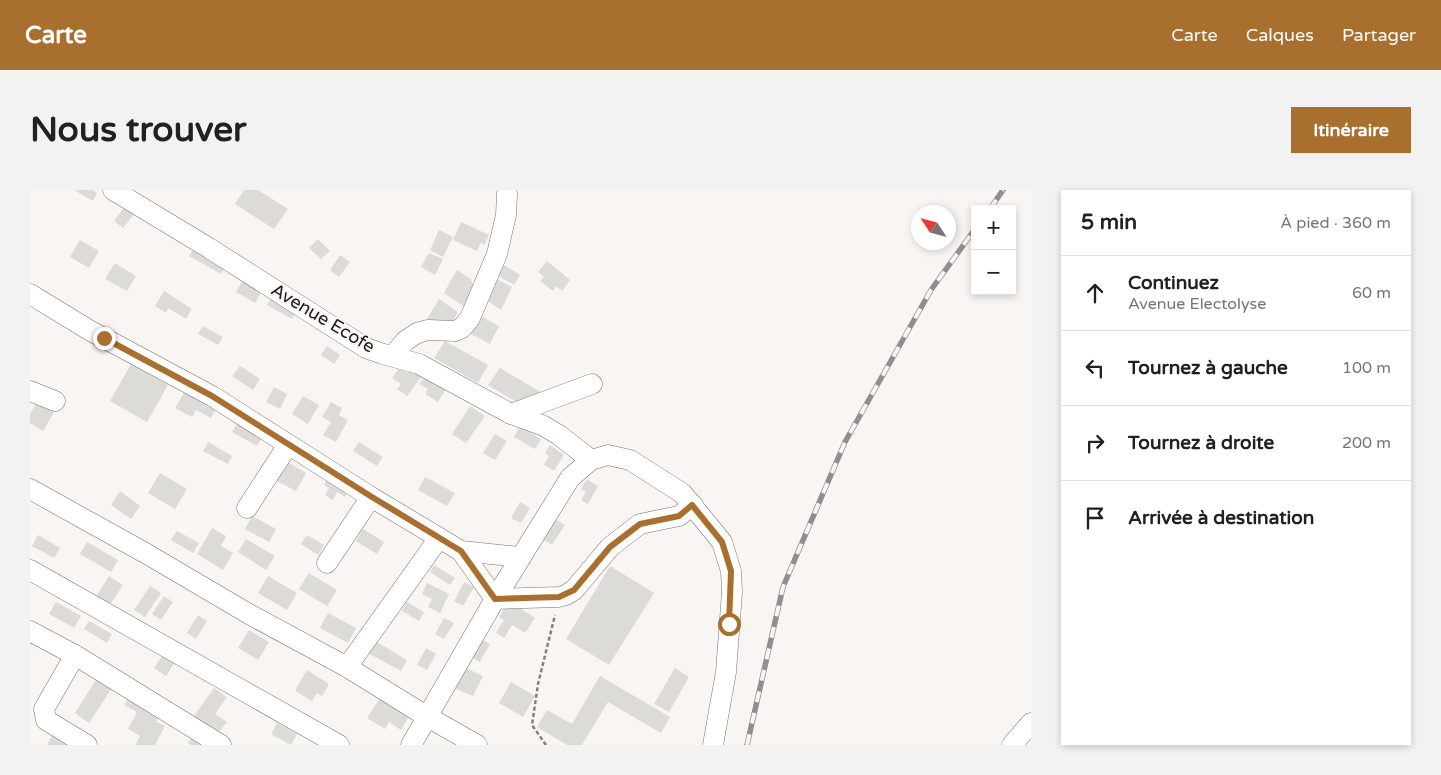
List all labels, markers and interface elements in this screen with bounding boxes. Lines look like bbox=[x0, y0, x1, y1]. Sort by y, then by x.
text: Carte bbox=[25, 21, 87, 50]
text: Carte bbox=[1171, 24, 1218, 46]
text: Calques bbox=[1246, 24, 1314, 46]
text: Partager bbox=[1342, 24, 1416, 46]
button: Itinéraire bbox=[1291, 107, 1411, 153]
text: Nous trouver bbox=[30, 109, 246, 151]
north arrow bbox=[911, 205, 956, 250]
map controls bbox=[971, 205, 1016, 295]
button: + bbox=[971, 205, 1016, 250]
text: 5 min bbox=[1081, 210, 1137, 235]
text: À pied · 360 m bbox=[1280, 213, 1391, 233]
button: − bbox=[971, 250, 1016, 295]
text: Continuez bbox=[1128, 272, 1219, 294]
street label: Avenue Ecofe bbox=[267, 278, 379, 358]
icon: ahead bbox=[1081, 279, 1109, 307]
text: 60 m bbox=[1352, 283, 1391, 303]
text: Avenue Electolyse bbox=[1128, 294, 1266, 314]
route end bbox=[93, 327, 116, 350]
icon: left bbox=[1081, 354, 1109, 382]
text: Tournez à gauche bbox=[1128, 357, 1288, 379]
text: 100 m bbox=[1342, 358, 1391, 378]
icon: right bbox=[1081, 429, 1109, 457]
text: Tournez à droite bbox=[1128, 432, 1274, 454]
text: 200 m bbox=[1342, 433, 1391, 453]
icon: arrive bbox=[1081, 504, 1109, 532]
text: Arrivée à destination bbox=[1128, 507, 1314, 529]
route start bbox=[718, 613, 741, 636]

